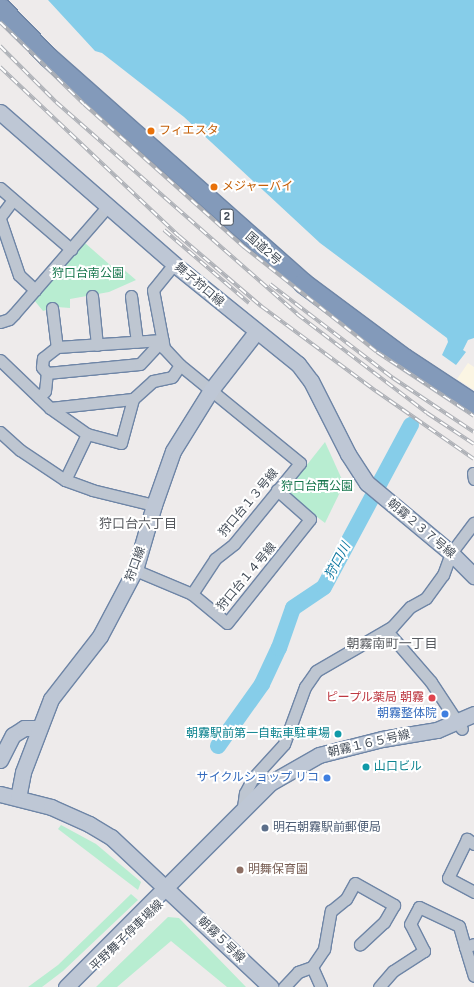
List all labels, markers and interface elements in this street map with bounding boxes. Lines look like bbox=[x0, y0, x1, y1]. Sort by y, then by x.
place label: フィエスタ bbox=[159, 124, 219, 138]
marker: フィエスタ bbox=[146, 126, 156, 136]
place label: メジャーバイ bbox=[222, 180, 294, 194]
marker: メジャーバイ bbox=[209, 182, 219, 192]
road number: 2 bbox=[219, 208, 235, 226]
street label: 国道2号 bbox=[242, 230, 284, 268]
street label: 舞子狩口線 bbox=[171, 260, 227, 310]
park label: 狩口台南公園 bbox=[52, 267, 124, 281]
street label: 狩口台１３号線 bbox=[216, 466, 282, 540]
park label: 狩口台西公園 bbox=[281, 480, 353, 494]
street label: 朝霧２３７号線 bbox=[384, 496, 458, 562]
district label: 狩口台六丁目 bbox=[99, 516, 177, 532]
street label: 狩口台１４号線 bbox=[214, 540, 280, 614]
water label: 狩口川 bbox=[322, 540, 354, 582]
street label: 狩口線 bbox=[123, 545, 149, 583]
district label: 朝霧南町一丁目 bbox=[347, 636, 437, 652]
place label: ピープル薬局 朝霧 bbox=[325, 691, 424, 705]
marker: ピープル薬局 朝霧 bbox=[427, 693, 437, 703]
place label: 朝霧整体院 bbox=[377, 707, 437, 721]
marker: 朝霧整体院 bbox=[440, 709, 450, 719]
place label: 朝霧駅前第一自転車駐車場 bbox=[186, 727, 330, 741]
street label: 朝霧１６５号線 bbox=[326, 728, 412, 760]
marker: 朝霧駅前第一自転車駐車場 bbox=[333, 729, 343, 739]
place label: 山口ビル bbox=[374, 760, 422, 774]
marker: 山口ビル bbox=[361, 762, 371, 772]
place label: サイクルショップ リコ bbox=[196, 771, 319, 785]
marker: サイクルショップ リコ bbox=[322, 773, 332, 783]
place label: 明石朝霧駅前郵便局 bbox=[273, 821, 381, 835]
marker: 明石朝霧駅前郵便局 bbox=[260, 823, 270, 833]
place label: 明舞保育園 bbox=[248, 863, 308, 877]
marker: 明舞保育園 bbox=[235, 865, 245, 875]
street label: 平野舞子停車場線 bbox=[87, 897, 167, 975]
street label: 朝霧５号線 bbox=[194, 914, 248, 966]

